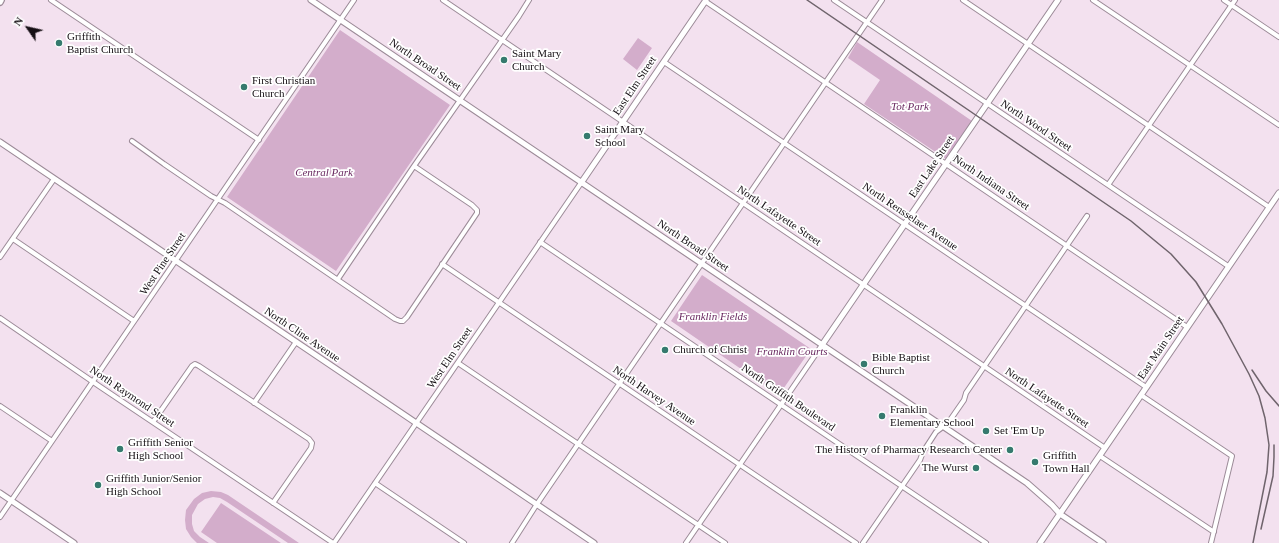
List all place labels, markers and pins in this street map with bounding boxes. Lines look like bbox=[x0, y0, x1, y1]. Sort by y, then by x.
place label: Griffith Baptist Church bbox=[67, 30, 133, 56]
marker: Griffith Baptist Church bbox=[54, 38, 64, 48]
place label: Saint Mary Church bbox=[512, 47, 561, 73]
marker: Saint Mary Church bbox=[499, 55, 509, 65]
place label: First Christian Church bbox=[252, 74, 315, 100]
marker: First Christian Church bbox=[239, 82, 249, 92]
place label: Saint Mary School bbox=[595, 123, 644, 149]
marker: Saint Mary School bbox=[582, 131, 592, 141]
place label: Church of Christ bbox=[673, 343, 747, 357]
marker: Church of Christ bbox=[660, 345, 670, 355]
place label: Bible Baptist Church bbox=[872, 351, 930, 377]
marker: Bible Baptist Church bbox=[859, 359, 869, 369]
place label: Franklin Elementary School bbox=[890, 403, 974, 429]
marker: Franklin Elementary School bbox=[877, 411, 887, 421]
place label: Set 'Em Up bbox=[994, 424, 1044, 438]
marker: Set 'Em Up bbox=[981, 426, 991, 436]
place label: Griffith Senior High School bbox=[128, 436, 193, 462]
place label: The History of Pharmacy Research Center bbox=[815, 443, 1002, 457]
marker: Griffith Senior High School bbox=[115, 444, 125, 454]
marker: The History of Pharmacy Research Center bbox=[1005, 445, 1015, 455]
place label: Griffith Town Hall bbox=[1043, 449, 1090, 475]
marker: Griffith Town Hall bbox=[1030, 457, 1040, 467]
place label: The Wurst bbox=[922, 461, 968, 475]
marker: The Wurst bbox=[971, 463, 981, 473]
place label: Griffith Junior/Senior High School bbox=[106, 472, 201, 498]
marker: Griffith Junior/Senior High School bbox=[93, 480, 103, 490]

